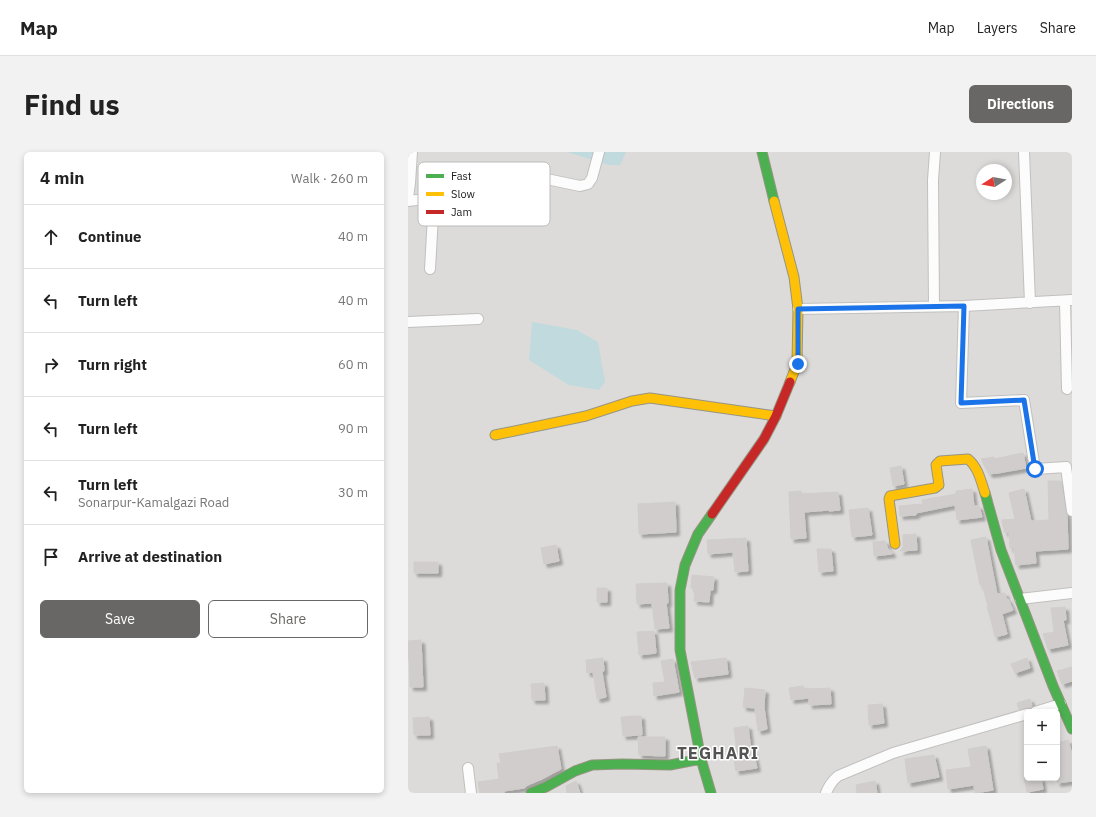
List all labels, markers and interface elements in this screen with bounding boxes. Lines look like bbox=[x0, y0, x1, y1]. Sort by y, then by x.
text: Map bbox=[20, 16, 58, 40]
text: Map bbox=[928, 19, 955, 37]
text: Layers bbox=[977, 19, 1018, 37]
text: Share bbox=[1040, 19, 1076, 37]
button: Directions bbox=[969, 85, 1072, 123]
text: Find us bbox=[24, 86, 120, 123]
legend bbox=[418, 162, 550, 226]
north arrow bbox=[976, 164, 1012, 200]
text: 4 min bbox=[40, 167, 84, 189]
text: Fast bbox=[451, 169, 472, 183]
text: Walk · 260 m bbox=[291, 170, 368, 187]
text: Slow bbox=[451, 187, 475, 201]
text: Jam bbox=[451, 205, 472, 219]
icon: ahead bbox=[40, 226, 62, 248]
text: Continue bbox=[78, 227, 142, 246]
text: 40 m bbox=[338, 228, 368, 245]
icon: left bbox=[40, 290, 62, 312]
text: Turn left bbox=[78, 291, 138, 310]
text: 40 m bbox=[338, 292, 368, 309]
icon: right bbox=[40, 354, 62, 376]
text: Turn right bbox=[78, 355, 147, 374]
route end bbox=[789, 355, 807, 373]
text: 60 m bbox=[338, 356, 368, 373]
icon: left bbox=[40, 418, 62, 440]
text: Turn left bbox=[78, 419, 138, 438]
text: 90 m bbox=[338, 420, 368, 437]
route start bbox=[1026, 460, 1044, 478]
text: Turn left bbox=[78, 475, 138, 494]
icon: left bbox=[40, 482, 62, 504]
text: 30 m bbox=[338, 484, 368, 501]
text: Sonarpur-Kamalgazi Road bbox=[78, 494, 229, 511]
icon: arrive bbox=[40, 546, 62, 568]
text: Arrive at destination bbox=[78, 547, 222, 566]
button: Save bbox=[40, 600, 200, 638]
button: Share bbox=[208, 600, 368, 638]
map controls bbox=[1024, 709, 1060, 781]
button: + bbox=[1024, 709, 1060, 745]
district label: TEGHARI bbox=[677, 742, 759, 764]
button: − bbox=[1024, 745, 1060, 781]

